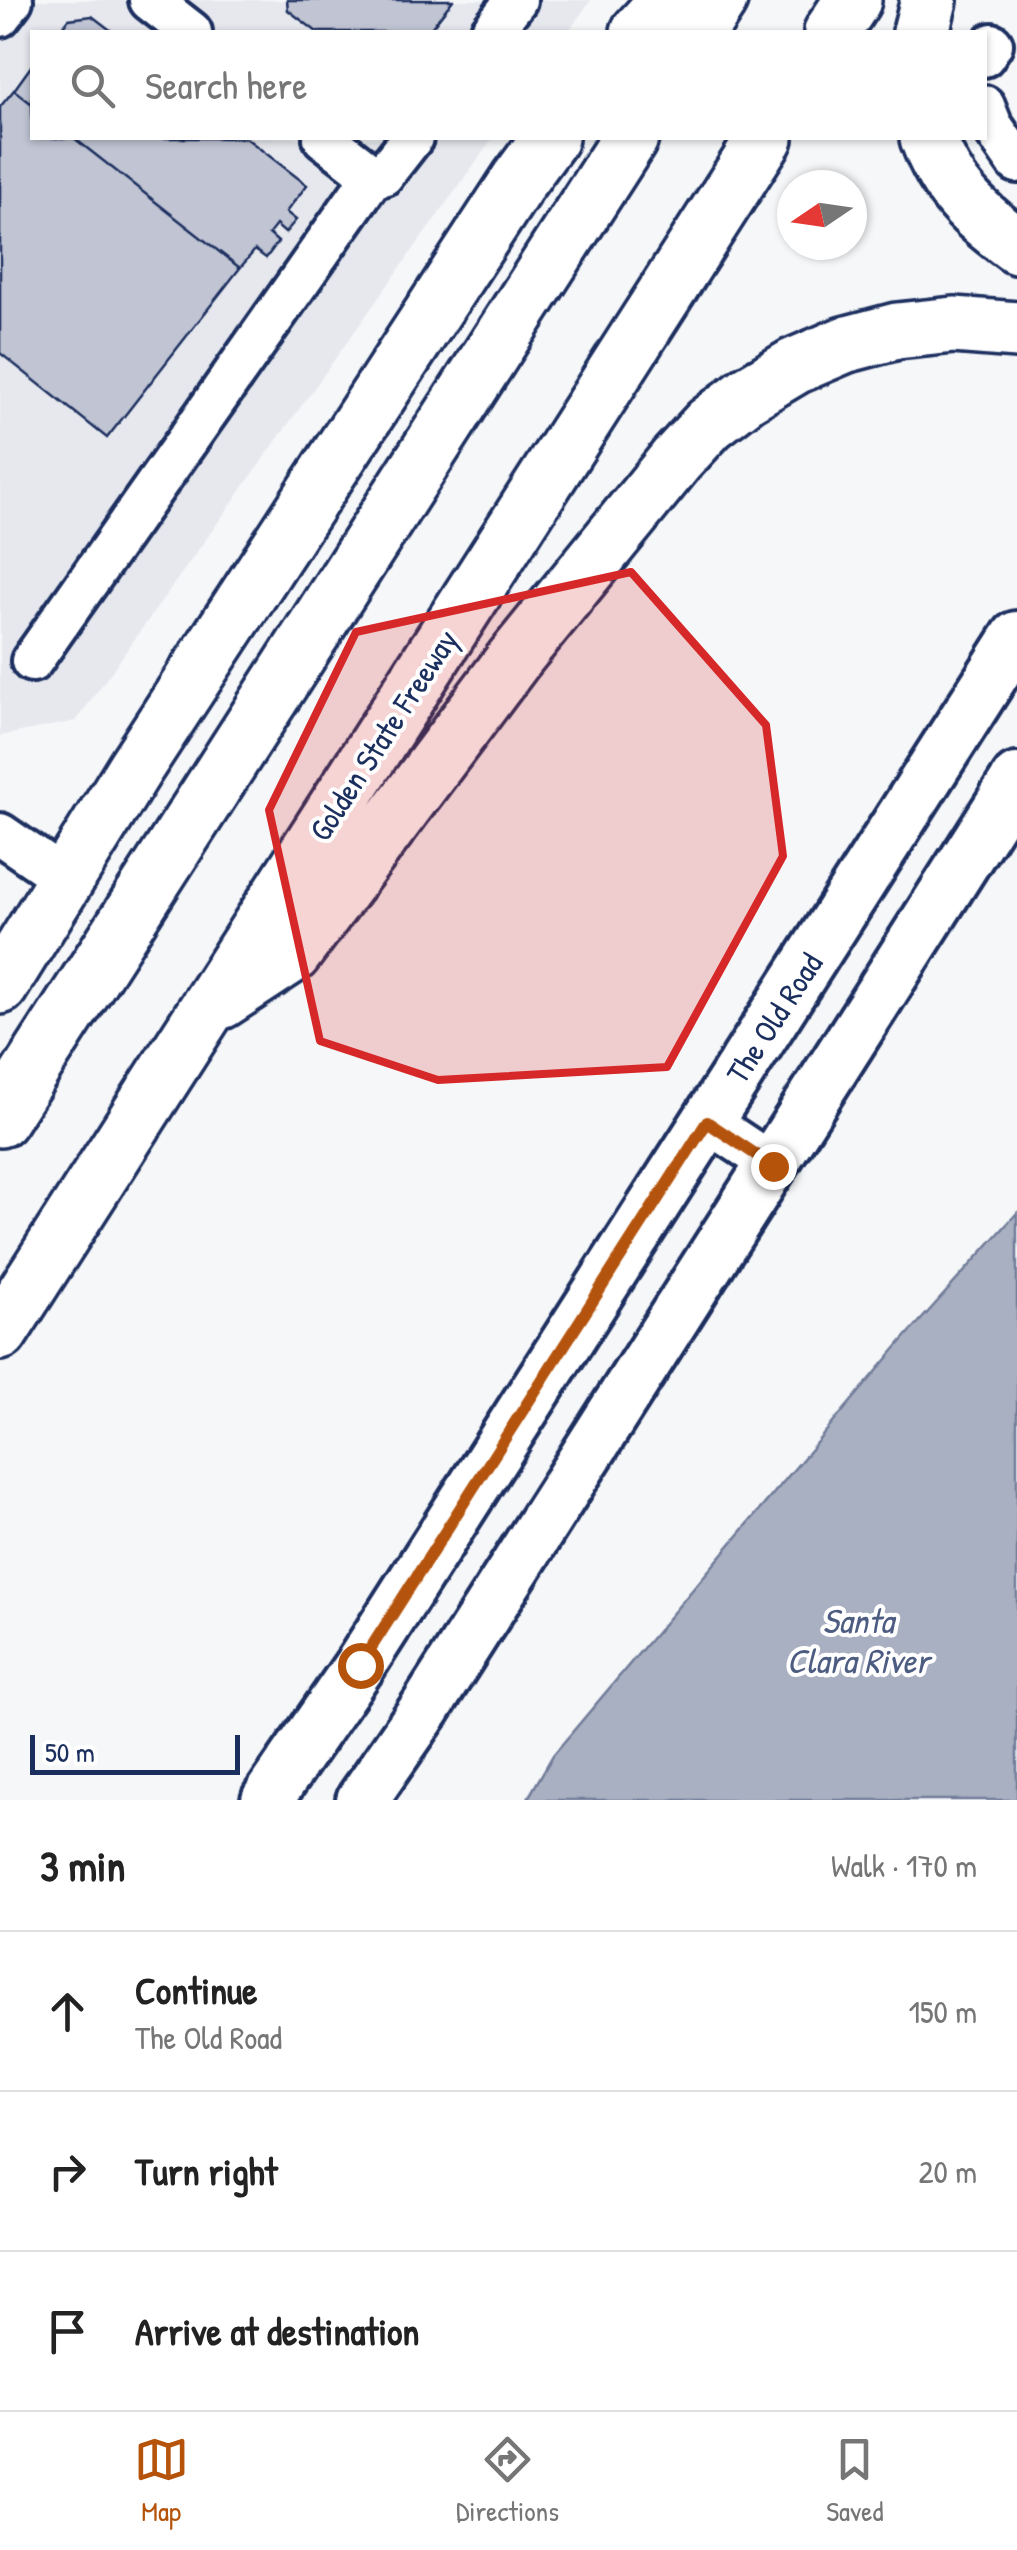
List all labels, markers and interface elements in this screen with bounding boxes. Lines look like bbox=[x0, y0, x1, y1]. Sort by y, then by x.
search box bbox=[30, 30, 987, 140]
icon: search bbox=[65, 58, 120, 113]
text: Search here bbox=[145, 59, 307, 111]
north arrow bbox=[777, 170, 867, 260]
street label: Golden State Freeway bbox=[299, 621, 467, 849]
street label: The Old Road bbox=[716, 945, 832, 1091]
route end bbox=[751, 1144, 797, 1190]
water label: Santa Clara River bbox=[787, 1597, 934, 1684]
route start bbox=[338, 1643, 384, 1689]
scale bar bbox=[30, 1730, 240, 1774]
text: 50 m bbox=[45, 1733, 95, 1771]
text: 3 min bbox=[40, 1837, 125, 1894]
text: Walk · 170 m bbox=[831, 1844, 977, 1887]
text: Continue bbox=[135, 1964, 257, 2016]
icon: ahead bbox=[40, 1984, 95, 2039]
text: 150 m bbox=[908, 1990, 977, 2033]
text: The Old Road bbox=[135, 2016, 282, 2059]
icon: right bbox=[40, 2144, 95, 2199]
text: Turn right bbox=[135, 2145, 278, 2197]
text: 20 m bbox=[919, 2150, 977, 2193]
icon: arrive bbox=[40, 2304, 95, 2359]
text: Arrive at destination bbox=[135, 2305, 419, 2357]
tab: Map bbox=[134, 2432, 189, 2530]
tab: Directions bbox=[456, 2432, 559, 2530]
tab: Saved bbox=[826, 2432, 883, 2530]

